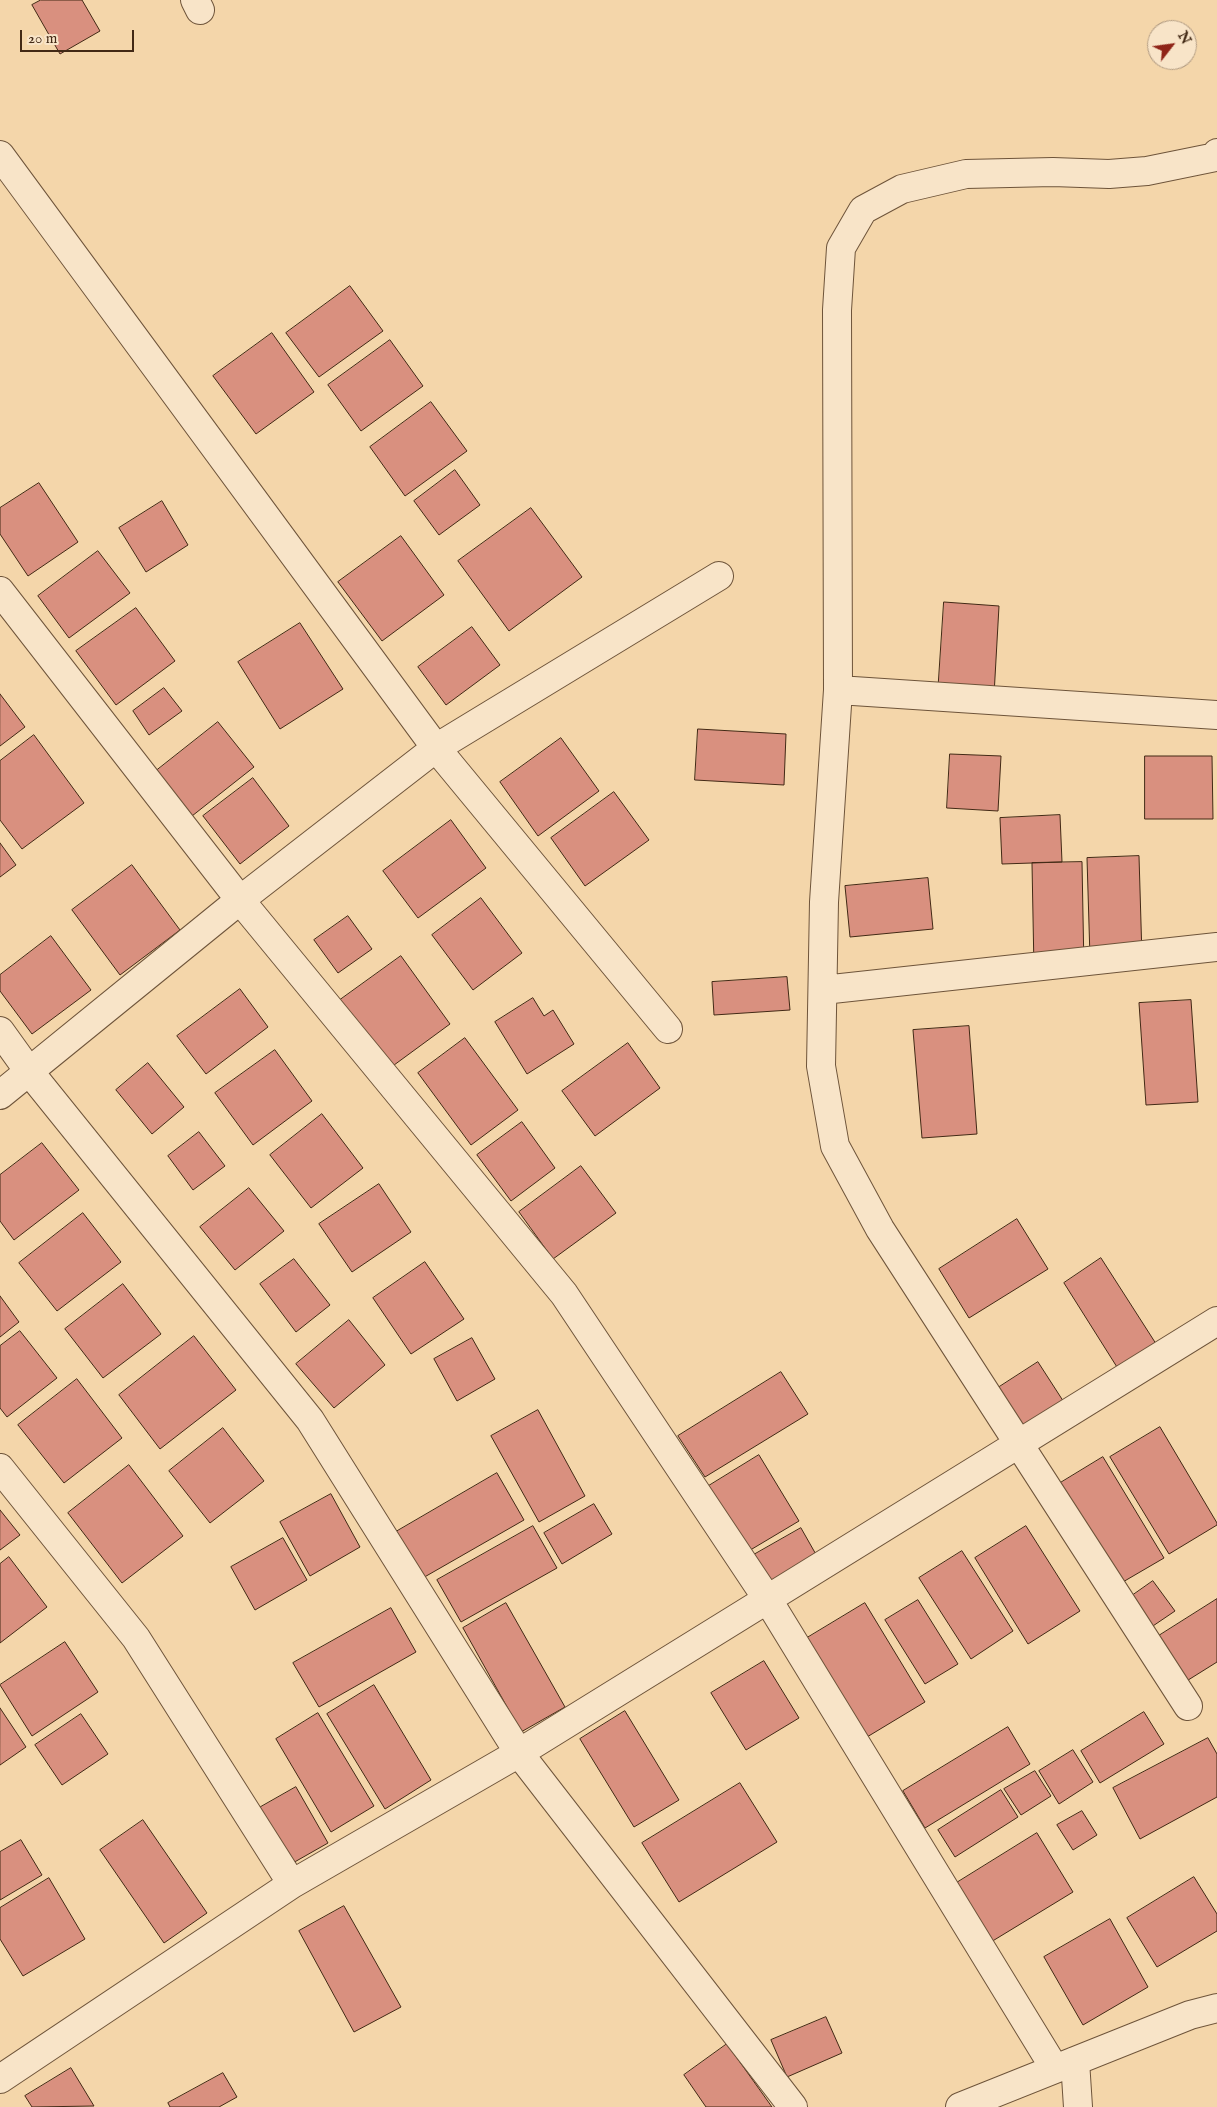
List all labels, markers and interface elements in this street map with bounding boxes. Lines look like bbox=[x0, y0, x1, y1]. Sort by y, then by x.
scale bar bbox=[22, 20, 136, 52]
north arrow bbox=[1147, 20, 1197, 70]
text: N bbox=[1173, 28, 1195, 48]
text: 20 m bbox=[28, 29, 57, 48]

